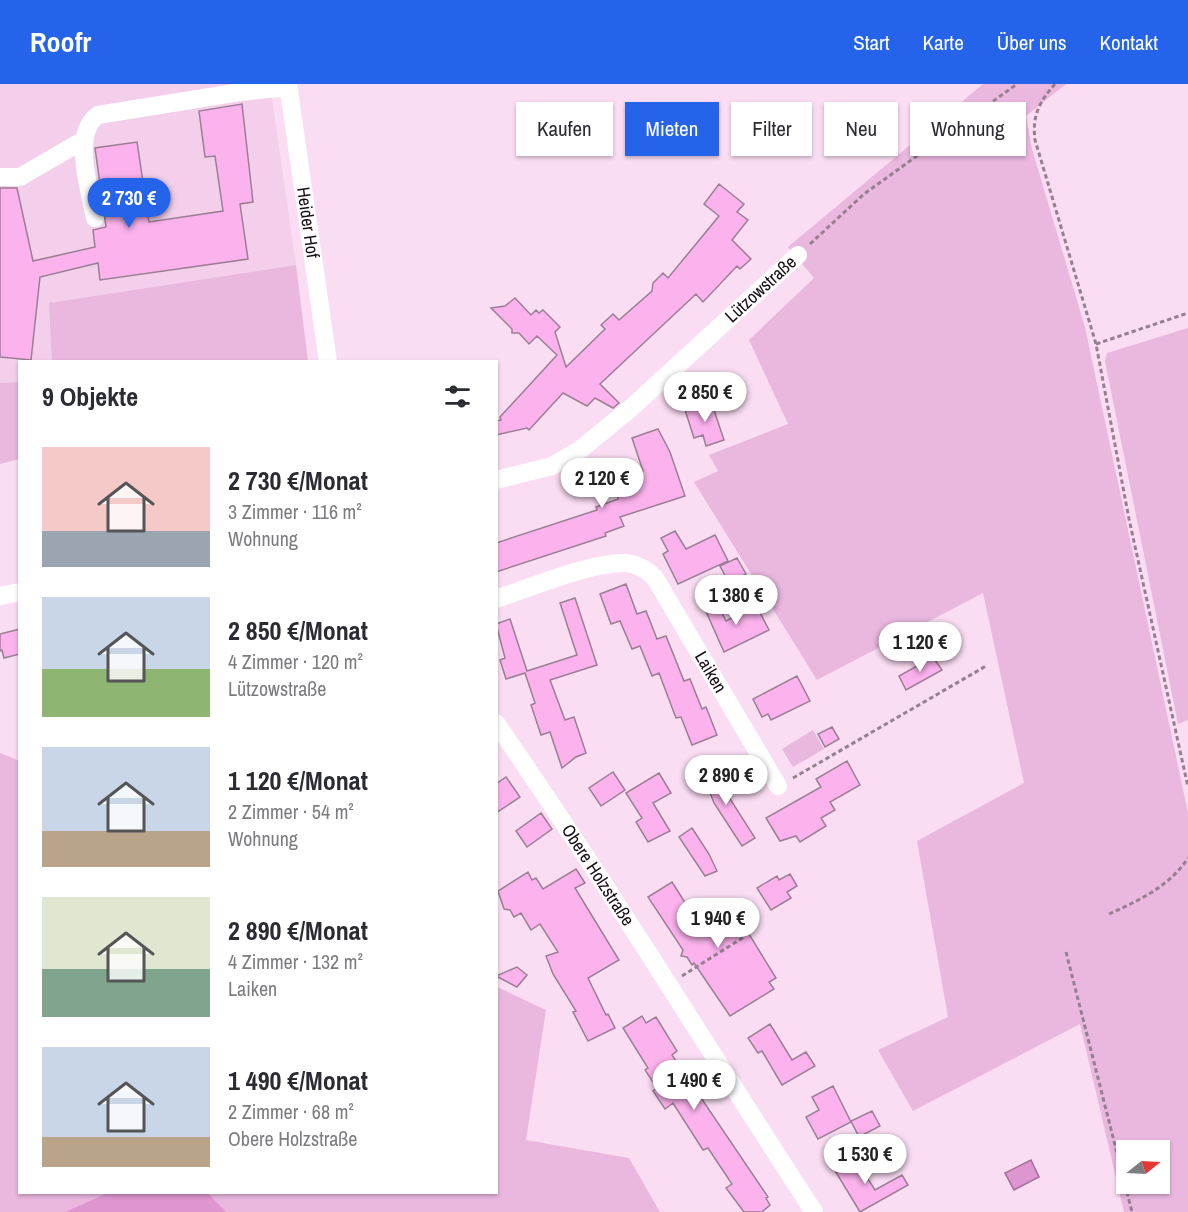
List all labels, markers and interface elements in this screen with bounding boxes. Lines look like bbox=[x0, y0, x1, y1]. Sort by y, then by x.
text: Roofr bbox=[30, 23, 91, 61]
text: Start bbox=[853, 28, 890, 57]
text: Karte bbox=[923, 28, 964, 57]
text: Über uns bbox=[997, 28, 1067, 57]
text: Kontakt bbox=[1100, 28, 1158, 57]
chip: Kaufen bbox=[516, 102, 613, 156]
chip: Mieten bbox=[625, 102, 719, 156]
chip: Filter bbox=[731, 102, 812, 156]
chip: Neu bbox=[824, 102, 898, 156]
chip: Wohnung bbox=[910, 102, 1026, 156]
pin: 2 730 € bbox=[74, 178, 184, 229]
text: 2 730 € bbox=[102, 184, 156, 211]
street label: Heider Hof bbox=[291, 185, 326, 261]
street label: Lützowstraße bbox=[719, 250, 802, 328]
pin: 2 850 € bbox=[650, 372, 760, 423]
text: 2 850 € bbox=[678, 378, 732, 405]
text: 9 Objekte bbox=[42, 379, 138, 414]
icon: filters bbox=[441, 380, 474, 413]
pin: 2 120 € bbox=[547, 458, 657, 509]
text: 2 730 €/Monat bbox=[228, 463, 368, 498]
text: 2 120 € bbox=[575, 464, 629, 491]
icon: home bbox=[90, 471, 162, 543]
text: 3 Zimmer · 116 m² bbox=[228, 498, 362, 525]
text: Wohnung bbox=[228, 525, 298, 552]
pin: 1 380 € bbox=[681, 575, 791, 626]
text: 1 380 € bbox=[709, 581, 763, 608]
text: 2 850 €/Monat bbox=[228, 613, 368, 648]
icon: home bbox=[90, 621, 162, 693]
pin: 1 120 € bbox=[865, 622, 975, 673]
text: 1 120 € bbox=[893, 628, 947, 655]
street label: Laiken bbox=[689, 646, 733, 697]
text: 4 Zimmer · 120 m² bbox=[228, 648, 363, 675]
text: Lützowstraße bbox=[228, 675, 326, 702]
pin: 2 890 € bbox=[671, 755, 781, 806]
text: 2 890 € bbox=[699, 761, 753, 788]
text: 1 120 €/Monat bbox=[228, 763, 368, 798]
icon: home bbox=[90, 771, 162, 843]
text: 2 Zimmer · 54 m² bbox=[228, 798, 354, 825]
street label: Obere Holzstraße bbox=[556, 819, 641, 930]
text: Wohnung bbox=[228, 825, 298, 852]
pin: 1 940 € bbox=[663, 898, 773, 949]
text: 1 940 € bbox=[691, 904, 745, 931]
text: 2 890 €/Monat bbox=[228, 913, 368, 948]
icon: home bbox=[90, 921, 162, 993]
text: 4 Zimmer · 132 m² bbox=[228, 948, 363, 975]
text: Laiken bbox=[228, 975, 277, 1002]
pin: 1 490 € bbox=[639, 1060, 749, 1111]
text: 1 490 €/Monat bbox=[228, 1063, 368, 1098]
text: 1 490 € bbox=[667, 1066, 721, 1093]
icon: home bbox=[90, 1071, 162, 1143]
text: 2 Zimmer · 68 m² bbox=[228, 1098, 354, 1125]
text: Obere Holzstraße bbox=[228, 1125, 357, 1152]
pin: 1 530 € bbox=[810, 1134, 920, 1185]
text: 1 530 € bbox=[838, 1140, 892, 1167]
north arrow bbox=[1116, 1140, 1170, 1194]
map controls bbox=[1116, 1140, 1170, 1194]

